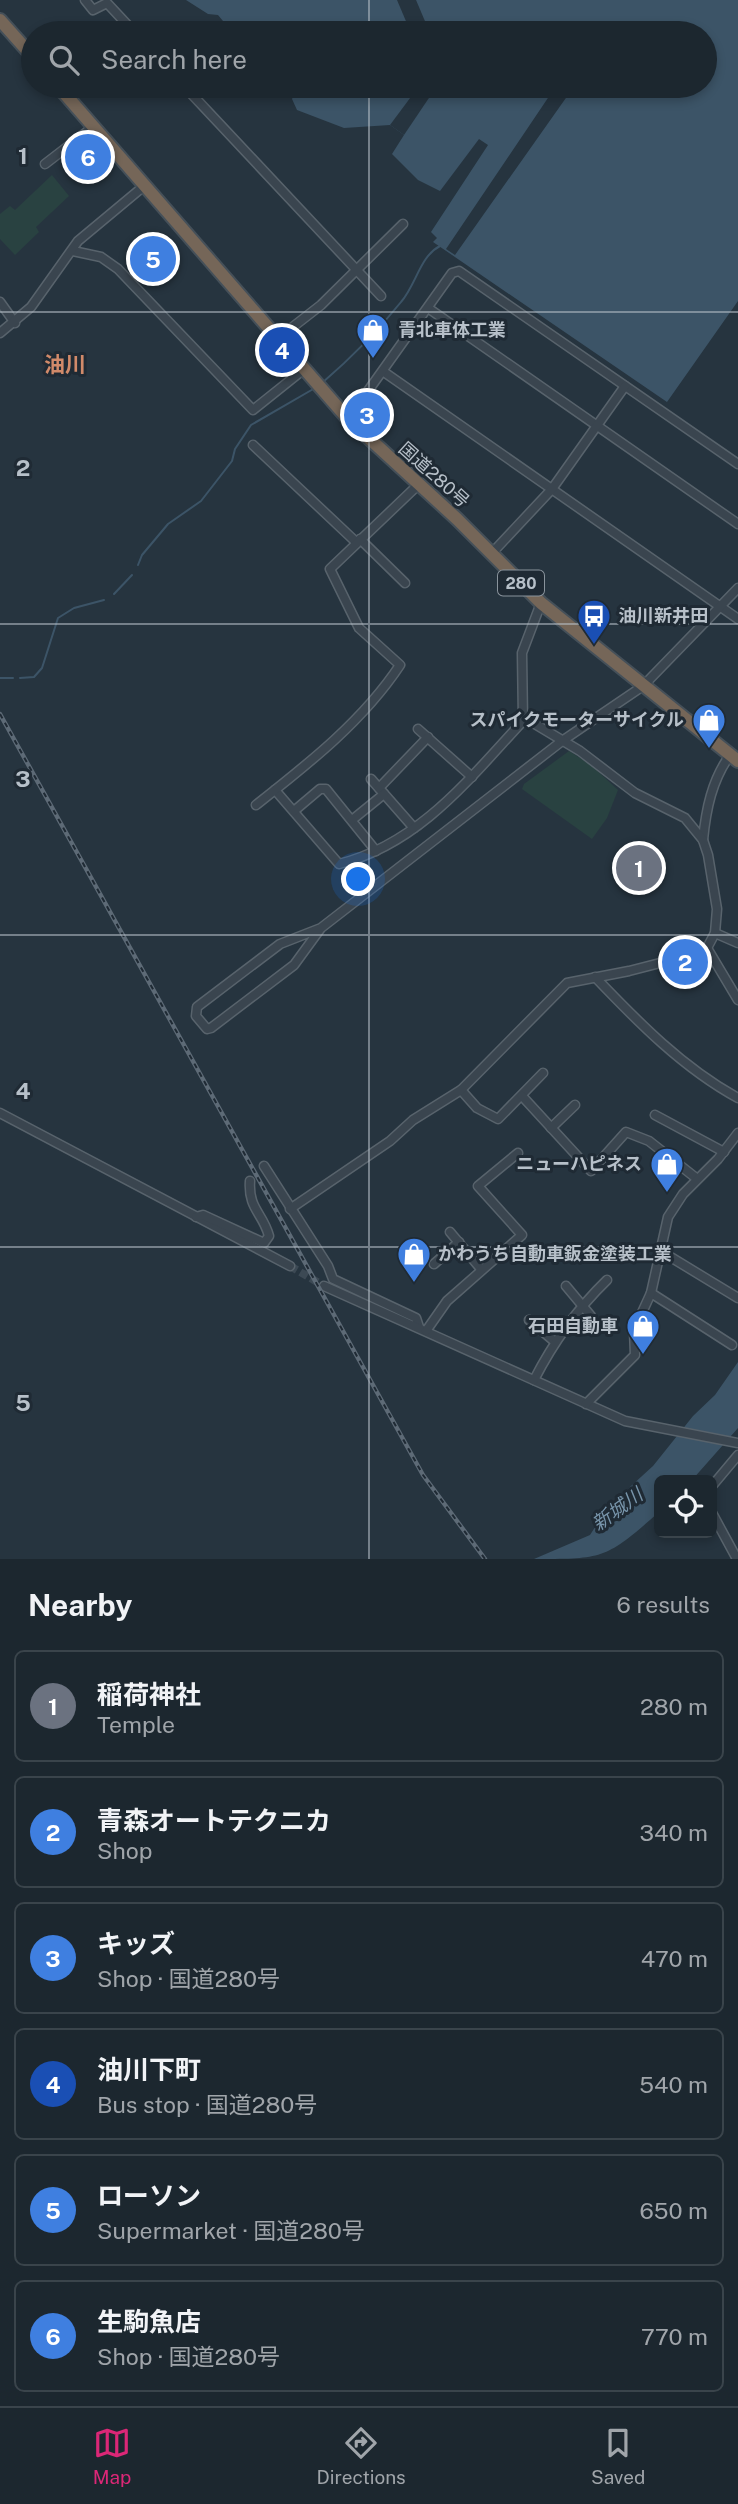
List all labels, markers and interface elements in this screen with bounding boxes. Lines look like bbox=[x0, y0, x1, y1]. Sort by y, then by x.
search box bbox=[21, 21, 717, 98]
icon: search bbox=[45, 41, 83, 79]
text: Search here bbox=[101, 44, 247, 75]
pin: 6 bbox=[65, 131, 111, 183]
text: 1 bbox=[18, 142, 28, 169]
pin: 5 bbox=[130, 233, 176, 285]
shop icon: 青北車体工業 bbox=[354, 311, 392, 360]
place label: 青北車体工業 bbox=[398, 319, 506, 340]
pin: 4 bbox=[259, 324, 305, 376]
district label: 油川 bbox=[44, 352, 86, 377]
pin: 3 bbox=[344, 389, 390, 441]
street label: 国道280号 bbox=[395, 438, 474, 512]
text: 2 bbox=[16, 454, 30, 481]
road number: 280 bbox=[498, 570, 544, 596]
bus stop icon: 油川新井田 bbox=[575, 597, 613, 646]
place label: 油川新井田 bbox=[618, 605, 708, 626]
shop icon: スパイクモーターサイクル bbox=[690, 701, 728, 750]
place label: スパイクモーターサイクル bbox=[470, 709, 684, 730]
text: 3 bbox=[15, 765, 31, 792]
pin: 1 bbox=[616, 842, 662, 894]
your location bbox=[341, 862, 375, 896]
pin: 2 bbox=[662, 936, 708, 988]
text: 4 bbox=[15, 1077, 31, 1104]
shop icon: ニューハピネス bbox=[648, 1145, 686, 1194]
place label: ニューハピネス bbox=[516, 1153, 642, 1174]
shop icon: かわうち自動車鈑金塗装工業 bbox=[395, 1235, 433, 1284]
place label: かわうち自動車鈑金塗装工業 bbox=[438, 1243, 672, 1264]
shop icon: 石田自動車 bbox=[624, 1307, 662, 1356]
place label: 石田自動車 bbox=[528, 1315, 618, 1336]
text: 5 bbox=[15, 1389, 31, 1416]
map controls bbox=[654, 1475, 717, 1538]
button: locate bbox=[654, 1475, 717, 1538]
water label: 新城川 bbox=[587, 1482, 648, 1535]
text: Nearby bbox=[28, 1587, 132, 1623]
text: 6 results bbox=[617, 1591, 710, 1618]
text: 稲荷神社 bbox=[97, 1679, 201, 1710]
text: 1 bbox=[48, 1693, 58, 1720]
text: 280 m bbox=[640, 1693, 708, 1720]
text: Temple bbox=[97, 1711, 175, 1738]
text: 青森オートテクニカ bbox=[97, 1805, 331, 1836]
text: 2 bbox=[46, 1819, 60, 1846]
text: 340 m bbox=[640, 1819, 708, 1846]
text: Shop bbox=[97, 1837, 152, 1864]
text: キッズ bbox=[97, 1928, 175, 1959]
text: 3 bbox=[45, 1945, 61, 1972]
text: 470 m bbox=[641, 1945, 708, 1972]
text: Shop · 国道280号 bbox=[97, 1965, 280, 1992]
text: 油川下町 bbox=[97, 2054, 201, 2085]
text: 4 bbox=[45, 2071, 61, 2098]
text: 540 m bbox=[639, 2071, 708, 2098]
text: Bus stop · 国道280号 bbox=[97, 2091, 317, 2118]
text: ローソン bbox=[97, 2180, 201, 2211]
text: 5 bbox=[45, 2197, 61, 2224]
text: 650 m bbox=[639, 2197, 708, 2224]
text: Supermarket · 国道280号 bbox=[97, 2217, 365, 2244]
text: 生駒魚店 bbox=[97, 2306, 201, 2337]
text: 6 bbox=[45, 2323, 61, 2350]
text: 770 m bbox=[641, 2323, 708, 2350]
text: Shop · 国道280号 bbox=[97, 2343, 280, 2370]
tab: Map bbox=[93, 2424, 131, 2488]
tab: Directions bbox=[316, 2424, 406, 2488]
tab: Saved bbox=[591, 2424, 645, 2488]

